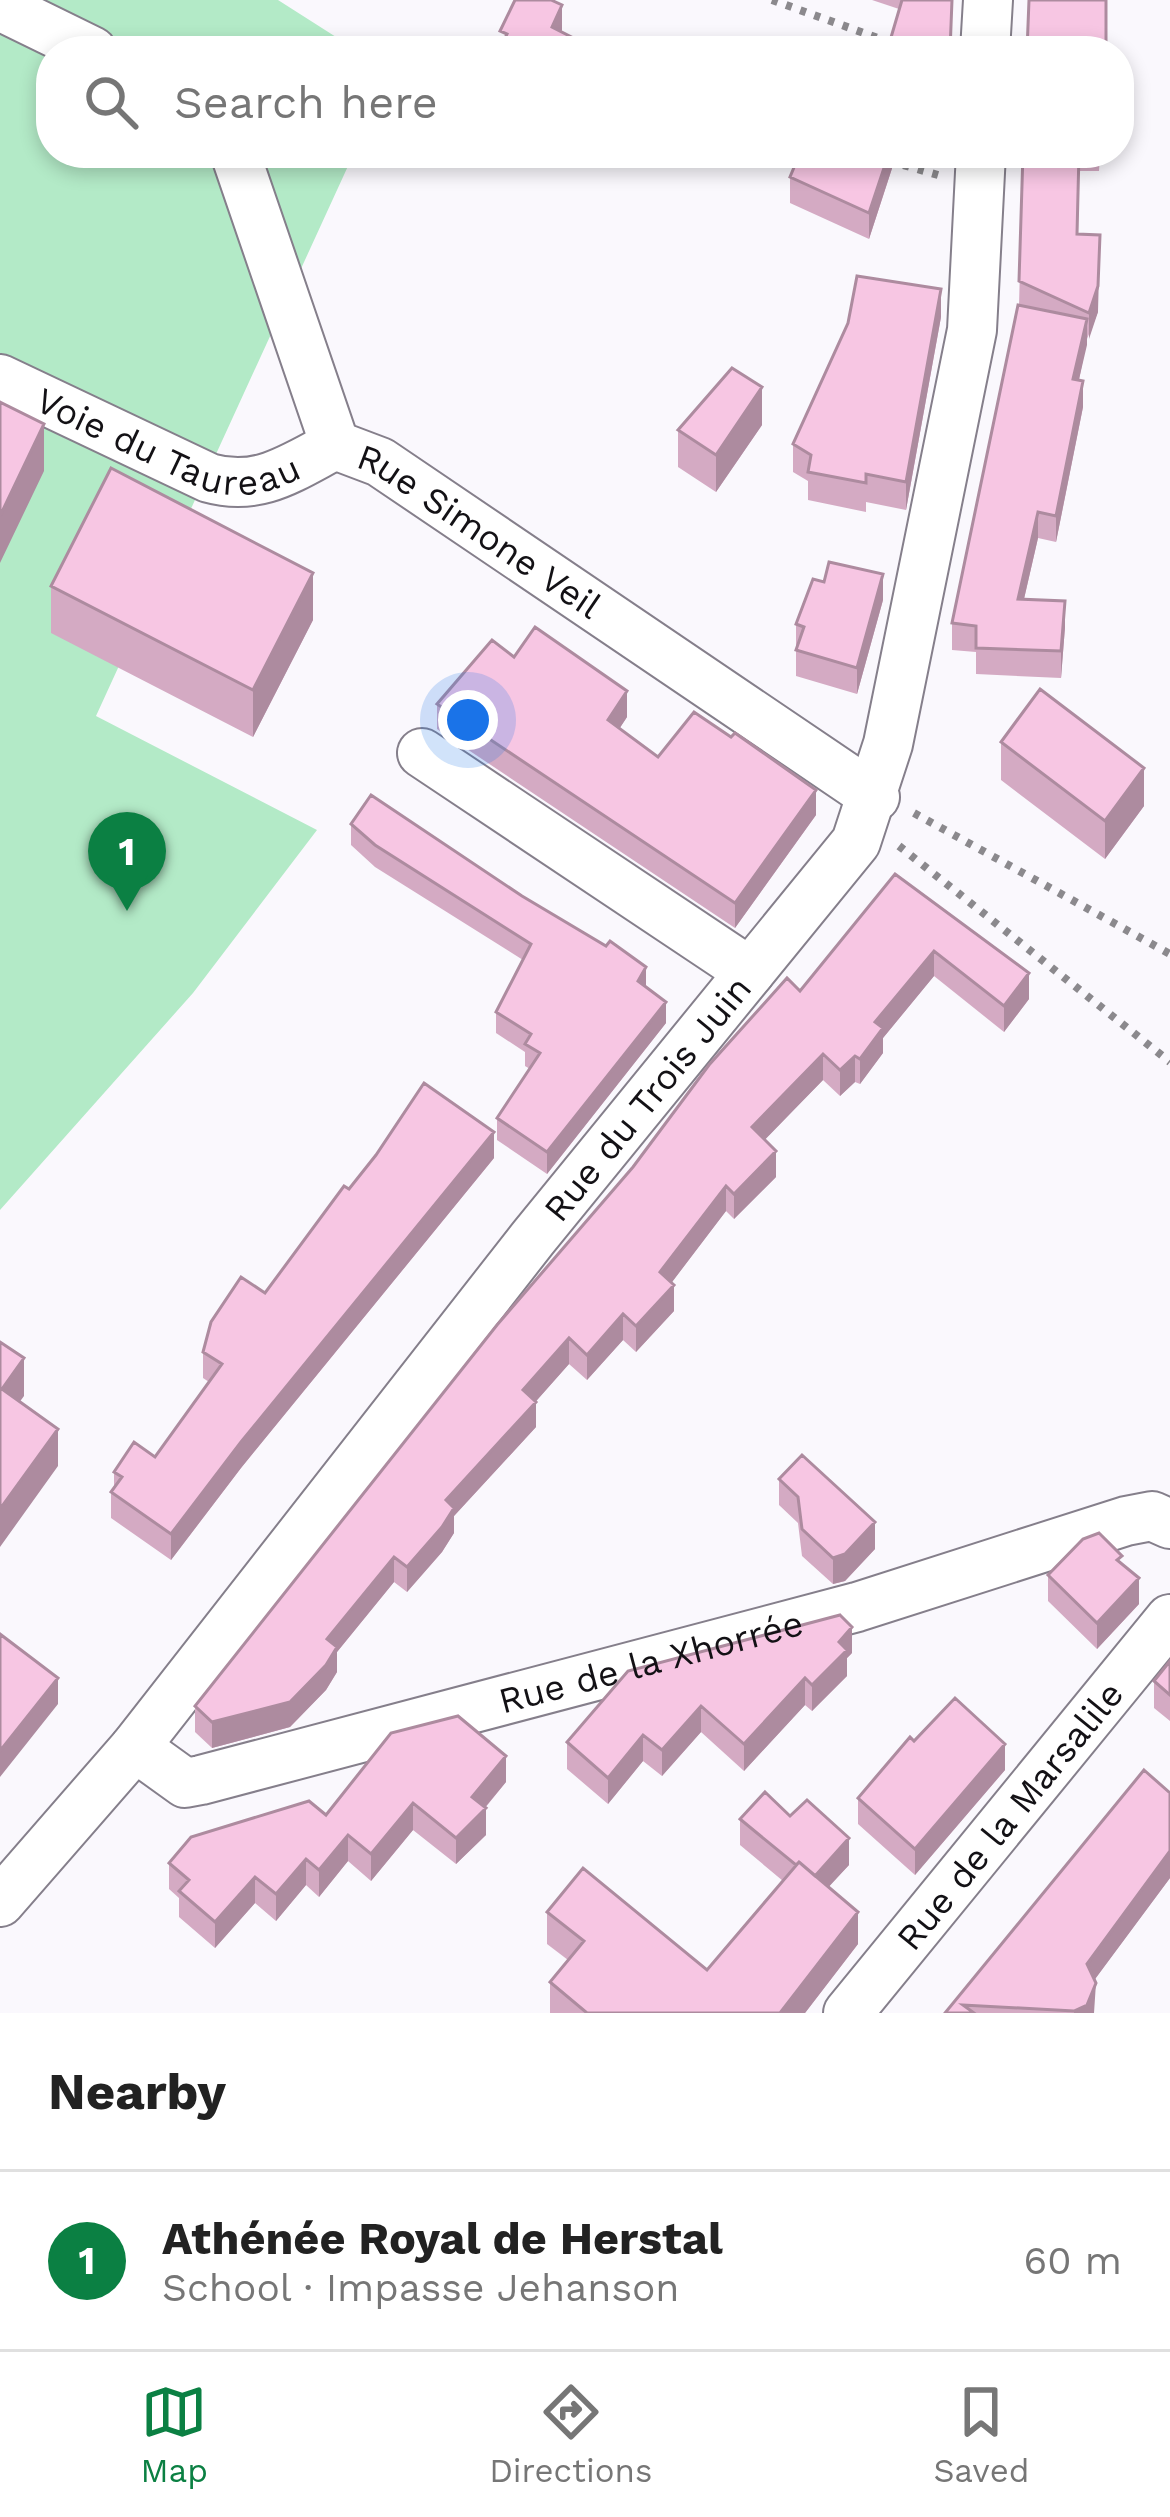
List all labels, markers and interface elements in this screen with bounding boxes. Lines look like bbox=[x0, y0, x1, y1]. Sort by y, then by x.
search box bbox=[36, 36, 1134, 168]
icon: search bbox=[78, 69, 144, 135]
text: Search here bbox=[174, 76, 438, 129]
street label: Voie du Taureau bbox=[29, 379, 307, 505]
street label: Rue Simone Veil bbox=[352, 436, 609, 627]
your location bbox=[438, 690, 498, 750]
pin: 1 bbox=[88, 812, 166, 911]
street label: Rue du Trois Juin bbox=[535, 968, 760, 1230]
street label: Rue de la Xhorrée bbox=[494, 1602, 808, 1723]
street label: Rue de la Marsalile bbox=[888, 1674, 1132, 1959]
text: Nearby bbox=[48, 2062, 226, 2121]
text: Athénée Royal de Herstal bbox=[162, 2212, 723, 2265]
text: 1 bbox=[79, 2238, 95, 2283]
text: 60 m bbox=[1024, 2238, 1122, 2283]
text: School · Impasse Jehanson bbox=[162, 2265, 680, 2310]
tab: Map bbox=[141, 2379, 208, 2490]
tab: Directions bbox=[489, 2379, 652, 2490]
tab: Saved bbox=[934, 2379, 1029, 2490]

